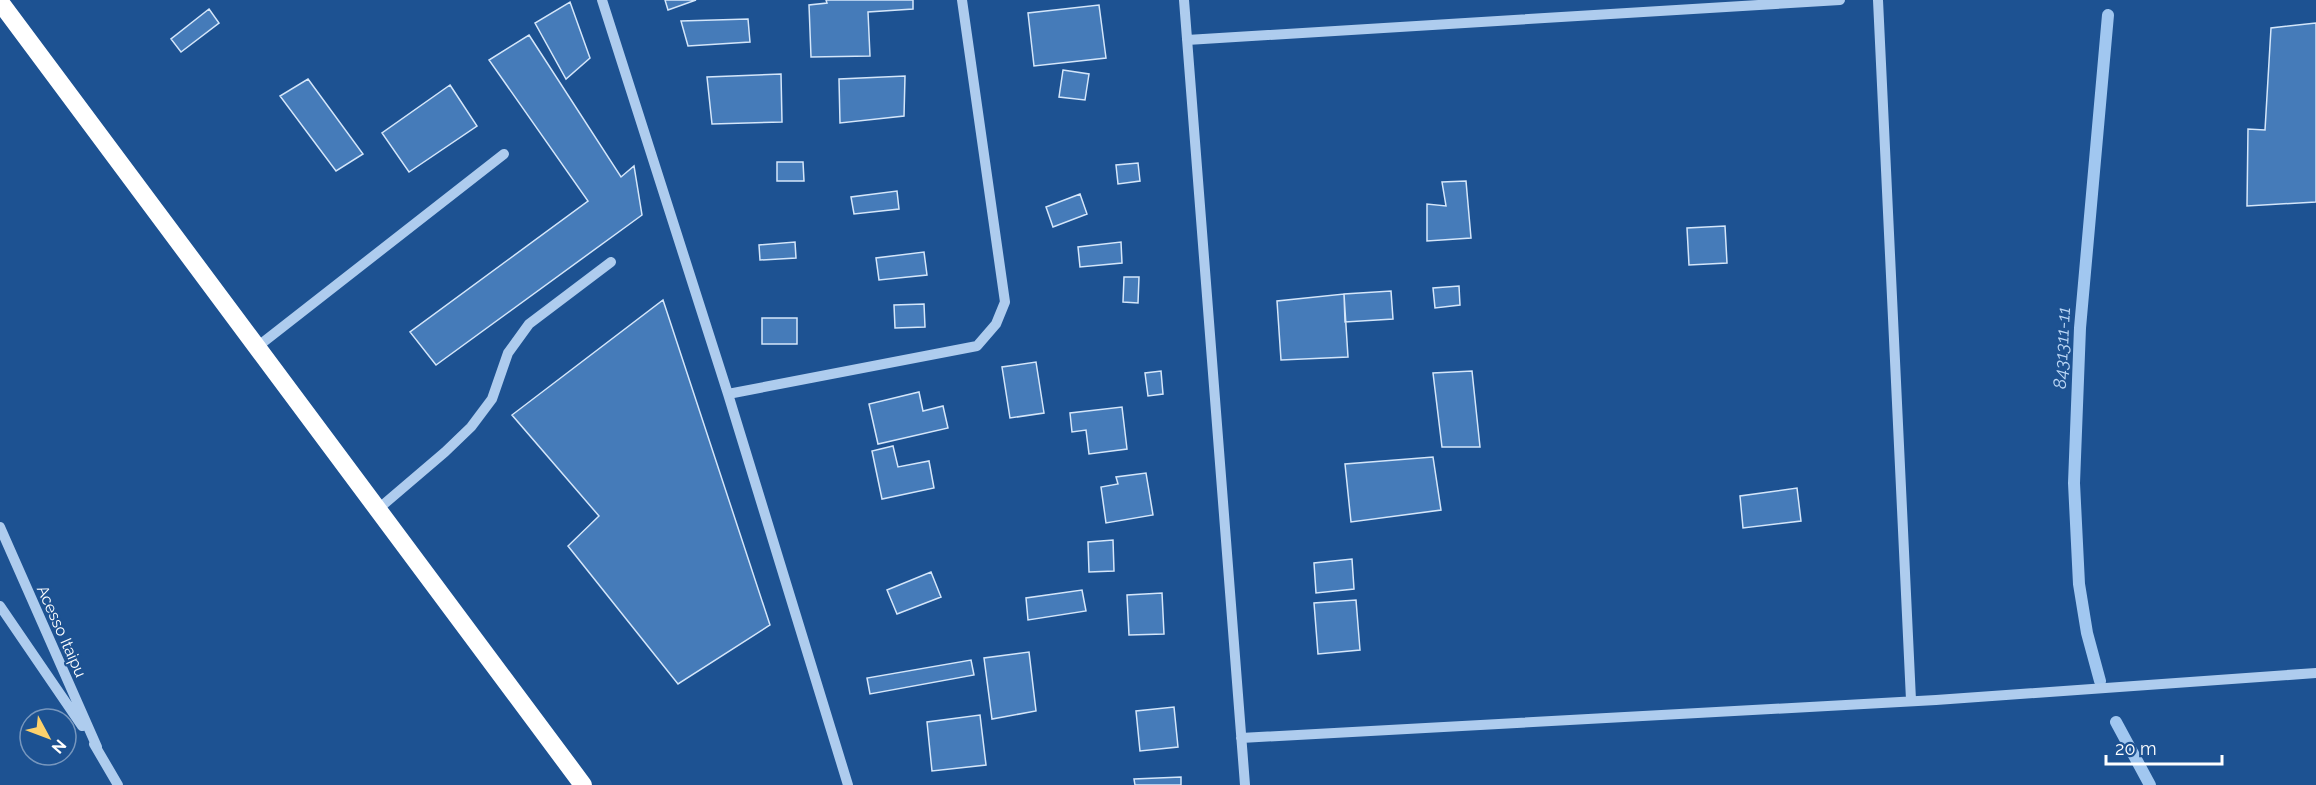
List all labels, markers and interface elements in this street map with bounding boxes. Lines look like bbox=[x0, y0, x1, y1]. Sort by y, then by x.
water label: 8431311-11 bbox=[2049, 306, 2074, 389]
street label: Acesso Itaipu bbox=[33, 582, 90, 680]
north arrow bbox=[18, 707, 78, 767]
scale bar bbox=[2106, 728, 2222, 766]
text: N bbox=[48, 736, 70, 757]
text: 20 m bbox=[2115, 738, 2157, 759]

